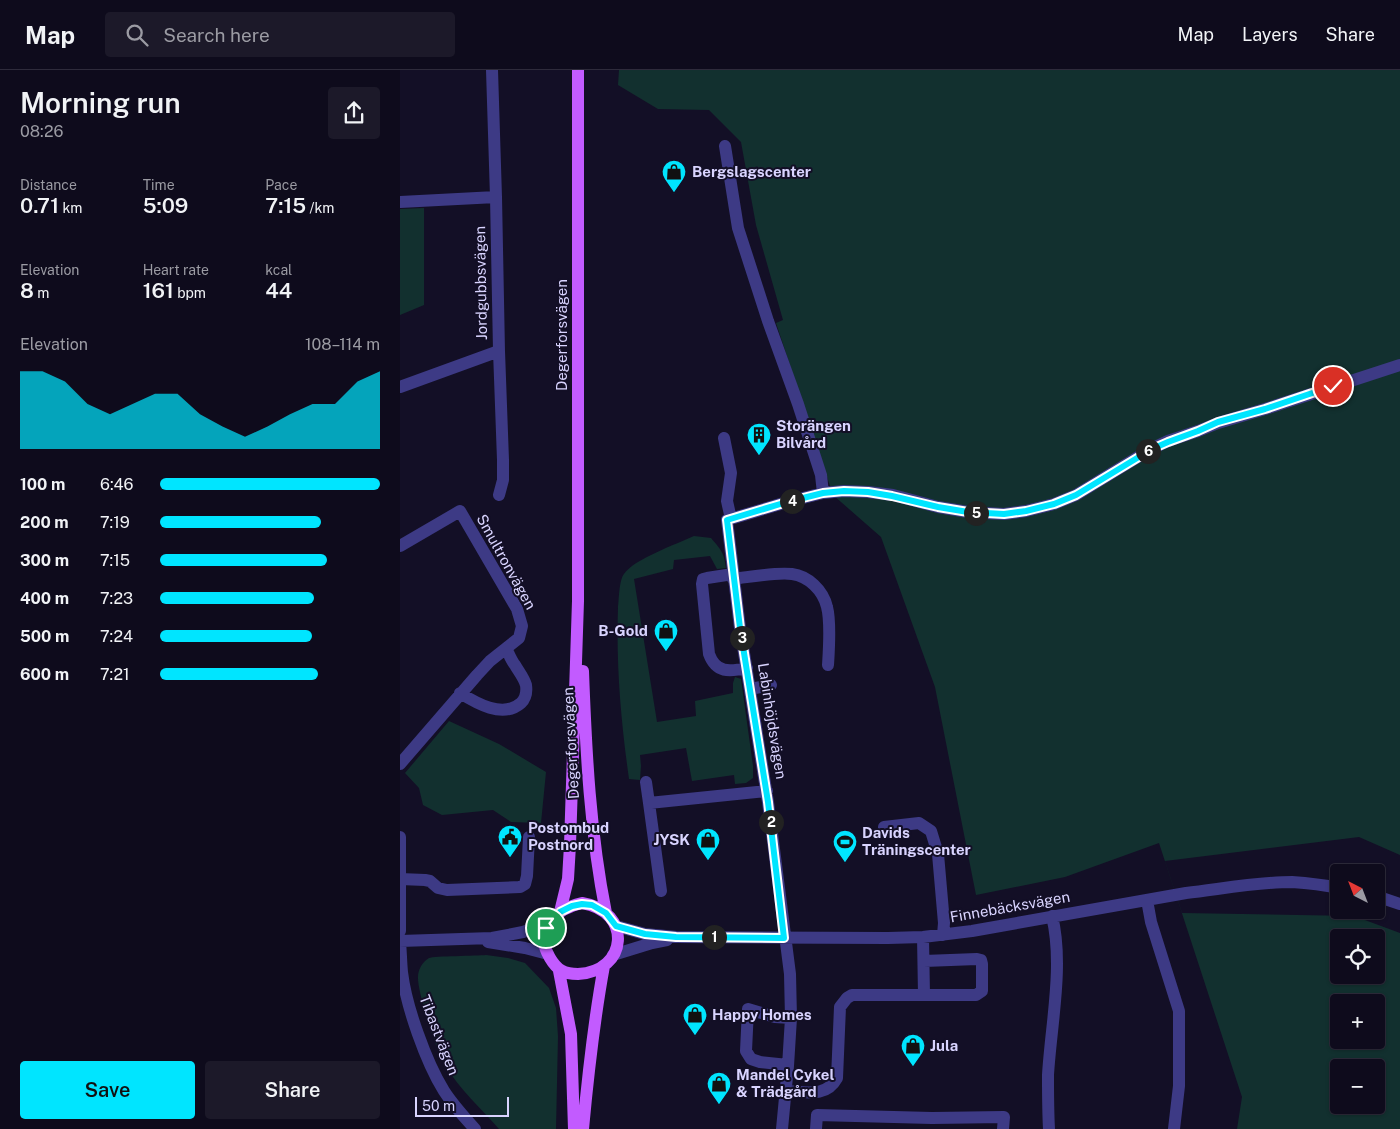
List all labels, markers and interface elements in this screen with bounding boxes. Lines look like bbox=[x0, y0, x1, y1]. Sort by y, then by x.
search box bbox=[105, 12, 455, 57]
text: Map bbox=[25, 21, 75, 49]
icon: search bbox=[123, 21, 151, 49]
text: Search here bbox=[163, 24, 270, 46]
text: Map bbox=[1178, 24, 1214, 45]
text: Layers bbox=[1242, 24, 1298, 45]
text: Share bbox=[1326, 24, 1375, 45]
text: Morning run bbox=[20, 86, 181, 119]
button: share bbox=[328, 87, 380, 139]
text: 08:26 bbox=[20, 122, 63, 141]
shop icon: Bergslagscenter bbox=[661, 159, 687, 193]
place label: Bergslagscenter bbox=[692, 163, 811, 180]
text: Distance bbox=[20, 177, 77, 193]
text: Time bbox=[143, 177, 175, 193]
text: Pace bbox=[265, 177, 297, 193]
text: 0.71 bbox=[20, 193, 59, 218]
text: 5:09 bbox=[143, 193, 188, 218]
text: 7:15 bbox=[265, 193, 306, 218]
text: km bbox=[59, 200, 82, 216]
text: /km bbox=[306, 200, 334, 216]
street label: Jordgubbsvägen bbox=[471, 226, 490, 340]
text: Elevation bbox=[20, 262, 79, 278]
text: Heart rate bbox=[143, 262, 209, 278]
text: kcal bbox=[265, 262, 292, 278]
text: 8 bbox=[20, 278, 34, 303]
text: 161 bbox=[143, 278, 174, 303]
text: 44 bbox=[265, 278, 292, 303]
street label: Degerforsvägen bbox=[553, 279, 570, 391]
text: m bbox=[34, 285, 49, 301]
text: bpm bbox=[174, 285, 206, 301]
text: Elevation bbox=[20, 335, 88, 354]
text: 108–114 m bbox=[305, 335, 380, 354]
pin bbox=[1312, 365, 1354, 407]
icon: check bbox=[1319, 372, 1347, 400]
place label: Storängen Bilvård bbox=[776, 417, 851, 451]
building icon: Storängen Bilvård bbox=[746, 422, 772, 456]
pin: 6 bbox=[1136, 438, 1160, 464]
text: 6 bbox=[1144, 443, 1153, 459]
text: 100 m bbox=[20, 475, 65, 494]
text: 6:46 bbox=[100, 475, 133, 494]
pin: 4 bbox=[780, 488, 804, 514]
text: 4 bbox=[788, 493, 797, 509]
pin: 5 bbox=[964, 500, 988, 526]
text: 5 bbox=[972, 505, 981, 521]
street label: Smultronvägen bbox=[473, 511, 540, 612]
text: 200 m bbox=[20, 513, 69, 532]
text: 7:19 bbox=[100, 513, 130, 532]
text: 300 m bbox=[20, 551, 69, 570]
text: 7:15 bbox=[100, 551, 130, 570]
text: 400 m bbox=[20, 589, 69, 608]
text: 7:23 bbox=[100, 589, 133, 608]
shop icon: B-Gold bbox=[653, 618, 679, 652]
place label: B-Gold bbox=[598, 622, 648, 639]
pin: 3 bbox=[730, 626, 754, 650]
text: 500 m bbox=[20, 627, 69, 646]
text: 7:24 bbox=[100, 627, 133, 646]
text: 3 bbox=[738, 630, 747, 646]
street label: Labinhöjdsvägen bbox=[755, 661, 790, 780]
text: 600 m bbox=[20, 665, 69, 684]
text: 7:21 bbox=[100, 665, 130, 684]
street label: Degerforsvägen bbox=[559, 687, 582, 799]
pin: 2 bbox=[758, 810, 784, 834]
text: 2 bbox=[767, 814, 776, 830]
place label: Postombud Postnord bbox=[528, 819, 609, 853]
public building icon: Postombud Postnord bbox=[497, 824, 523, 858]
place label: Davids Träningscenter bbox=[862, 824, 971, 858]
shop icon: JYSK bbox=[695, 827, 721, 861]
sports icon: Davids Träningscenter bbox=[832, 829, 858, 863]
place label: JYSK bbox=[654, 831, 690, 848]
north arrow bbox=[1330, 864, 1385, 919]
map controls bbox=[1330, 864, 1385, 1114]
street label: Finnebäcksvägen bbox=[949, 888, 1071, 925]
pin bbox=[525, 907, 567, 949]
icon: arrive bbox=[532, 914, 560, 942]
pin: 1 bbox=[702, 924, 726, 950]
text: 1 bbox=[712, 929, 718, 945]
button: locate bbox=[1330, 929, 1385, 984]
street label: Tibastvägen bbox=[416, 992, 463, 1078]
button: + bbox=[1330, 994, 1385, 1049]
shop icon: Happy Homes bbox=[682, 1002, 708, 1036]
place label: Happy Homes bbox=[712, 1006, 812, 1023]
shop icon: Jula bbox=[900, 1033, 926, 1067]
place label: Jula bbox=[930, 1037, 958, 1054]
button: − bbox=[1330, 1059, 1385, 1114]
button: Save bbox=[20, 1061, 195, 1119]
button: Share bbox=[205, 1061, 380, 1119]
place label: Mandel Cykel & Trädgård bbox=[736, 1066, 834, 1100]
shop icon: Mandel Cykel & Trädgård bbox=[706, 1071, 732, 1105]
scale bar bbox=[415, 1094, 509, 1117]
text: 50 m bbox=[422, 1098, 455, 1114]

